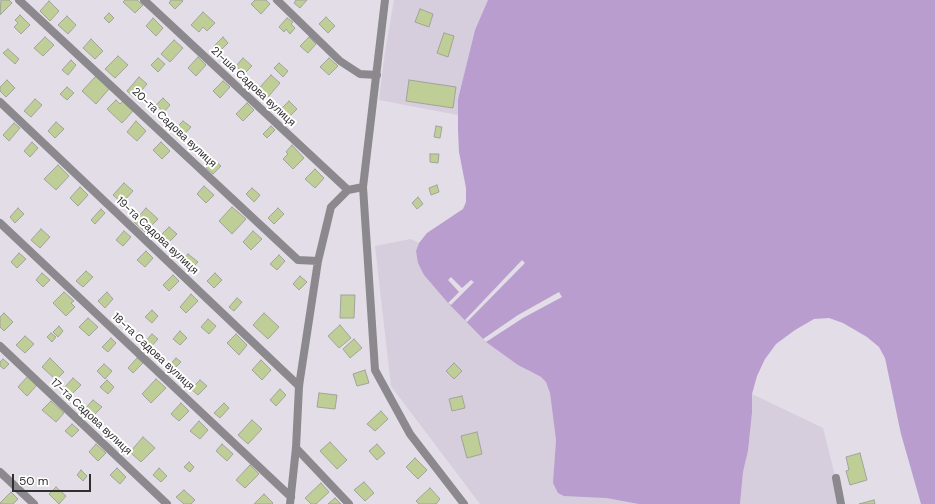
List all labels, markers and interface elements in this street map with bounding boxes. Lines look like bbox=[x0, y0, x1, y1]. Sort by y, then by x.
street label: 21-ша Садова вулиця bbox=[208, 44, 298, 130]
street label: 20-та Садова вулиця bbox=[129, 85, 219, 171]
street label: 19-та Садова вулиця bbox=[113, 195, 201, 277]
street label: 18-та Садова вулиця bbox=[109, 311, 197, 393]
street label: 17-та Садова вулиця bbox=[48, 376, 134, 458]
scale bar bbox=[14, 466, 93, 492]
text: 50 m bbox=[19, 473, 48, 489]

